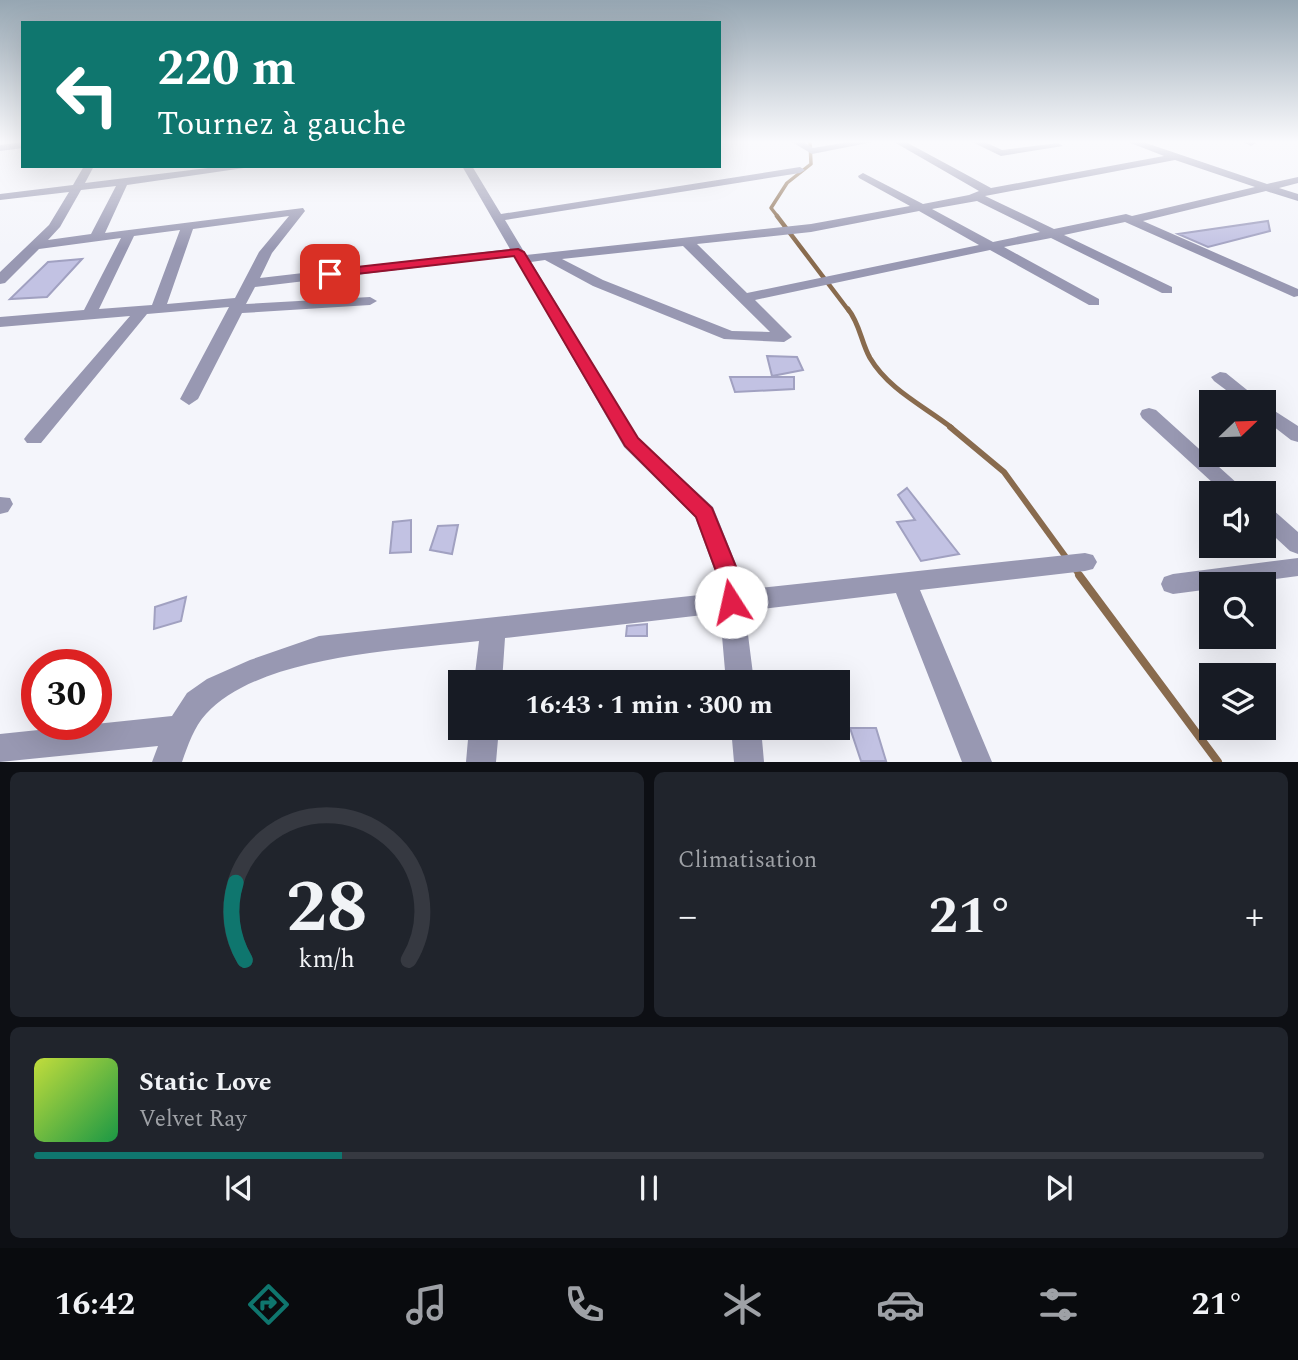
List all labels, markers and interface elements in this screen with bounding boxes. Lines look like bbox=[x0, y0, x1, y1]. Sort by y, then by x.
text: 220 m bbox=[157, 32, 296, 107]
icon: left bbox=[42, 49, 133, 140]
text: Tournez à gauche bbox=[157, 100, 406, 149]
pin bbox=[300, 244, 360, 304]
icon: arrive bbox=[311, 255, 349, 293]
north arrow bbox=[1199, 390, 1276, 467]
map controls bbox=[1199, 390, 1276, 740]
button: sound bbox=[1199, 481, 1276, 558]
position arrow bbox=[694, 565, 768, 639]
button: search bbox=[1199, 572, 1276, 649]
speed limit sign: 30 bbox=[21, 649, 112, 740]
button: layers bbox=[1199, 663, 1276, 740]
text: 16:43 · 1 min · 300 m bbox=[525, 685, 773, 725]
text: Climatisation bbox=[678, 843, 817, 878]
text: 28 bbox=[286, 854, 368, 965]
text: 21° bbox=[929, 877, 1013, 956]
text: − bbox=[678, 888, 697, 946]
text: + bbox=[1245, 888, 1264, 946]
text: km/h bbox=[299, 941, 355, 979]
text: Static Love bbox=[139, 1062, 272, 1102]
text: Velvet Ray bbox=[139, 1102, 246, 1137]
icon: previous bbox=[220, 1169, 258, 1207]
icon: pause bbox=[630, 1169, 668, 1207]
icon: next bbox=[1040, 1169, 1078, 1207]
text: 16:42 bbox=[54, 1280, 135, 1329]
icon: directions bbox=[244, 1280, 293, 1329]
icon: music bbox=[402, 1280, 451, 1329]
icon: phone bbox=[560, 1280, 609, 1329]
icon: climate bbox=[718, 1280, 767, 1329]
icon: car bbox=[876, 1280, 925, 1329]
icon: filters bbox=[1034, 1280, 1083, 1329]
text: 21° bbox=[1192, 1280, 1243, 1329]

